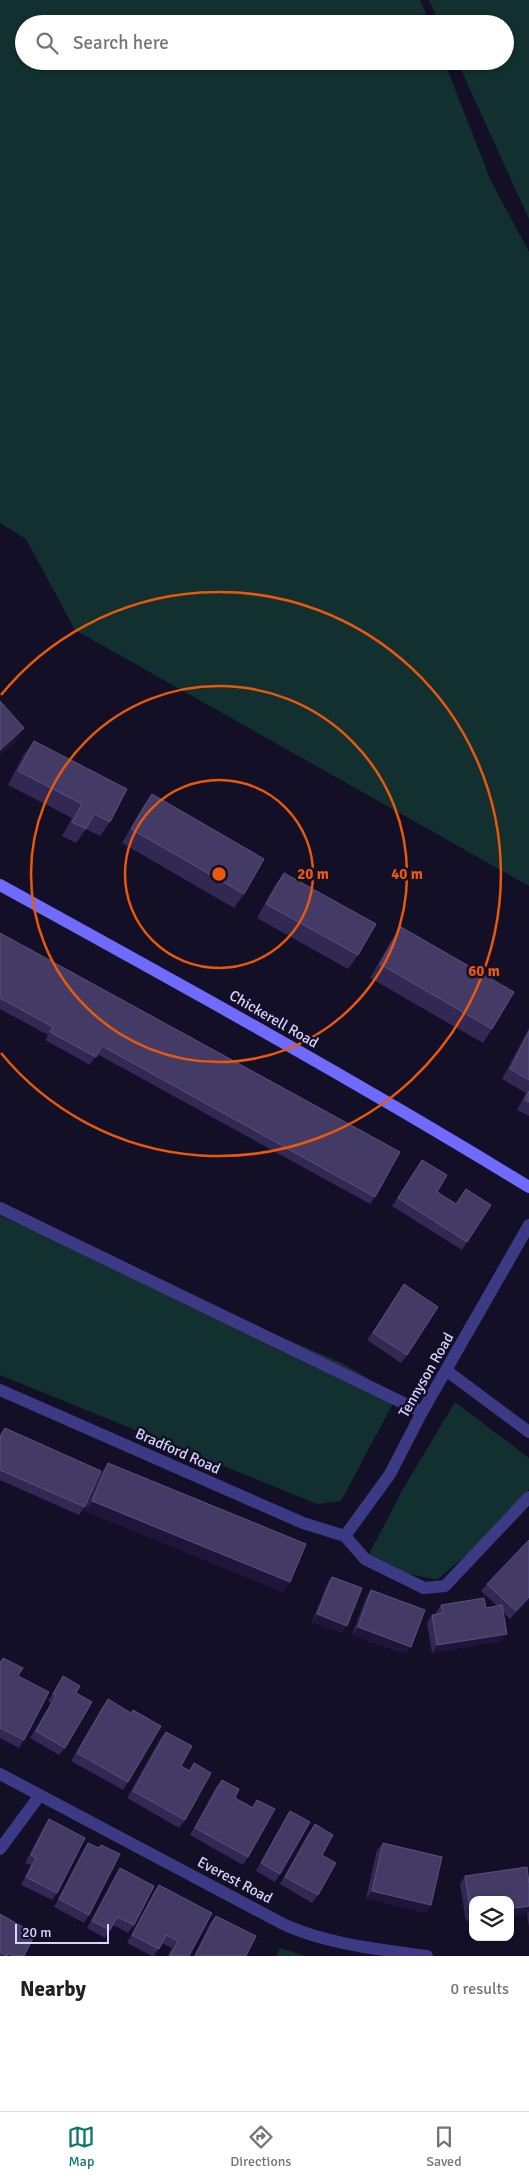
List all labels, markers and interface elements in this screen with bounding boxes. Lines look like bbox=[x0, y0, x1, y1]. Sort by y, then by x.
search box bbox=[15, 15, 514, 70]
icon: search bbox=[33, 29, 61, 57]
text: Search here bbox=[73, 31, 169, 55]
centre of rings bbox=[210, 865, 228, 883]
text: 20 m bbox=[297, 865, 329, 883]
text: 40 m bbox=[391, 865, 423, 883]
text: 60 m bbox=[468, 962, 500, 980]
street label: Chickerell Road bbox=[226, 986, 322, 1052]
street label: Tennyson Road bbox=[395, 1329, 457, 1421]
street label: Bradford Road bbox=[133, 1424, 223, 1478]
street label: Everest Road bbox=[194, 1853, 276, 1907]
map controls bbox=[469, 1896, 514, 1941]
button: layers bbox=[469, 1896, 514, 1941]
scale bar bbox=[15, 1921, 109, 1944]
text: 20 m bbox=[22, 1924, 51, 1941]
text: Nearby bbox=[20, 1976, 86, 2002]
text: 0 results bbox=[450, 1979, 509, 1999]
tab: Map bbox=[67, 2123, 95, 2170]
tab: Directions bbox=[230, 2123, 291, 2170]
tab: Saved bbox=[426, 2123, 462, 2170]

